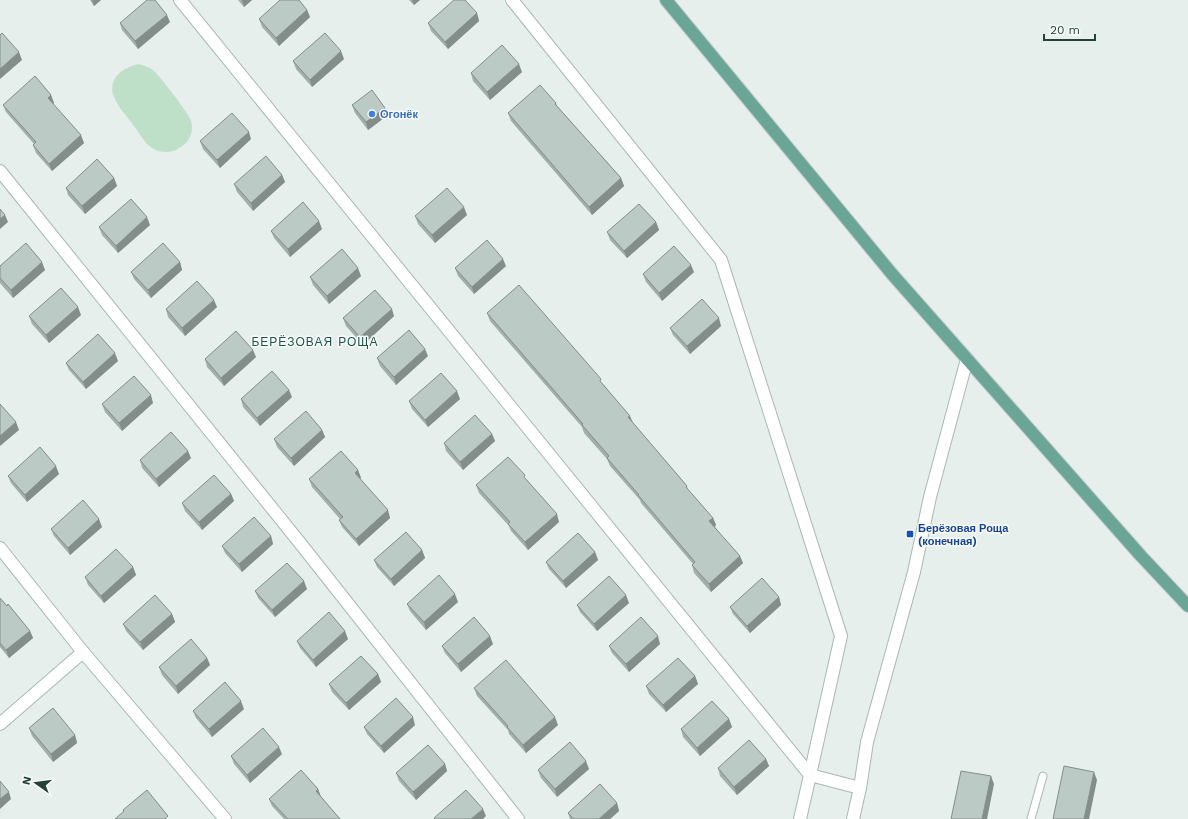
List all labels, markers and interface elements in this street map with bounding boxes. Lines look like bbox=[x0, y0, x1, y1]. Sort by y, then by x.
scale bar bbox=[1044, 16, 1095, 42]
text: 20 m bbox=[1050, 23, 1080, 37]
place label: Огонёк bbox=[380, 108, 418, 121]
marker: Огонёк bbox=[367, 109, 377, 119]
district label: БЕРЁЗОВАЯ РОЩА bbox=[251, 335, 379, 349]
place label: Берёзовая Роща (конечная) bbox=[918, 522, 1009, 548]
marker: Берёзовая Роща (конечная) bbox=[905, 529, 915, 539]
north arrow bbox=[16, 763, 56, 803]
text: N bbox=[19, 775, 34, 786]

